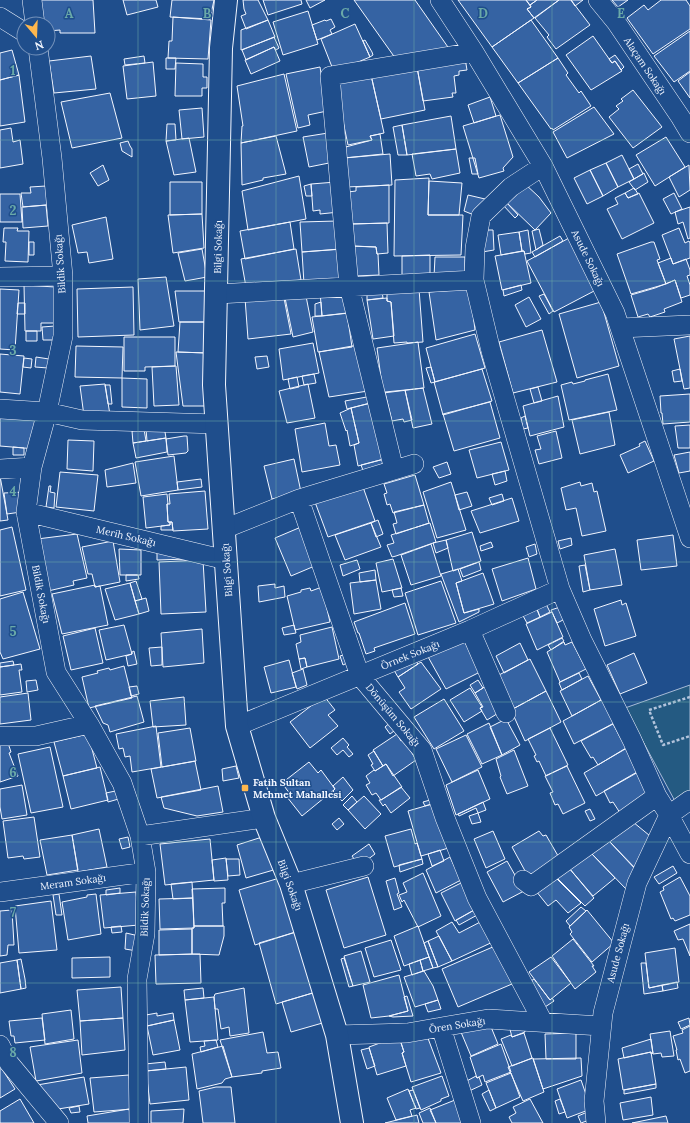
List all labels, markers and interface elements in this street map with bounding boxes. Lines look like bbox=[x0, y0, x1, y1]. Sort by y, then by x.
text: A bbox=[65, 5, 74, 22]
text: B bbox=[203, 5, 212, 22]
text: C bbox=[341, 5, 350, 22]
text: D bbox=[478, 5, 488, 22]
text: E bbox=[617, 5, 625, 22]
north arrow bbox=[16, 16, 56, 56]
street label: Alaçam Sokağı bbox=[620, 34, 669, 97]
text: N bbox=[32, 37, 46, 54]
text: 1 bbox=[10, 62, 16, 79]
text: 2 bbox=[10, 202, 17, 219]
street label: Bilgi Sokağı bbox=[211, 220, 225, 274]
street label: Asude Sokağı bbox=[568, 227, 607, 289]
street label: Bildik Sokağı bbox=[51, 234, 69, 294]
text: 3 bbox=[9, 342, 17, 359]
text: 4 bbox=[9, 483, 17, 500]
street label: Merih Sokağı bbox=[95, 523, 157, 549]
street label: Bilgi Sokağı bbox=[219, 543, 235, 597]
street label: Bildik Sokağı bbox=[29, 564, 53, 624]
text: 5 bbox=[9, 623, 17, 640]
street label: Örnek Sokağı bbox=[379, 637, 442, 673]
street label: Dönüşüm Sokağı bbox=[363, 681, 423, 749]
text: 6 bbox=[9, 764, 17, 781]
place label: Fatih Sultan Mehmet Mahallesi bbox=[253, 776, 342, 801]
marker: Fatih Sultan Mehmet Mahallesi bbox=[240, 783, 250, 793]
street label: Bilgi Sokağı bbox=[275, 858, 305, 913]
street label: Meram Sokağı bbox=[39, 871, 107, 893]
street label: Bildik Sokağı bbox=[137, 877, 153, 937]
text: 7 bbox=[10, 904, 16, 921]
street label: Asude Sokağı bbox=[603, 921, 632, 985]
street label: Ören Sokağı bbox=[428, 1014, 486, 1036]
text: 8 bbox=[9, 1044, 17, 1061]

